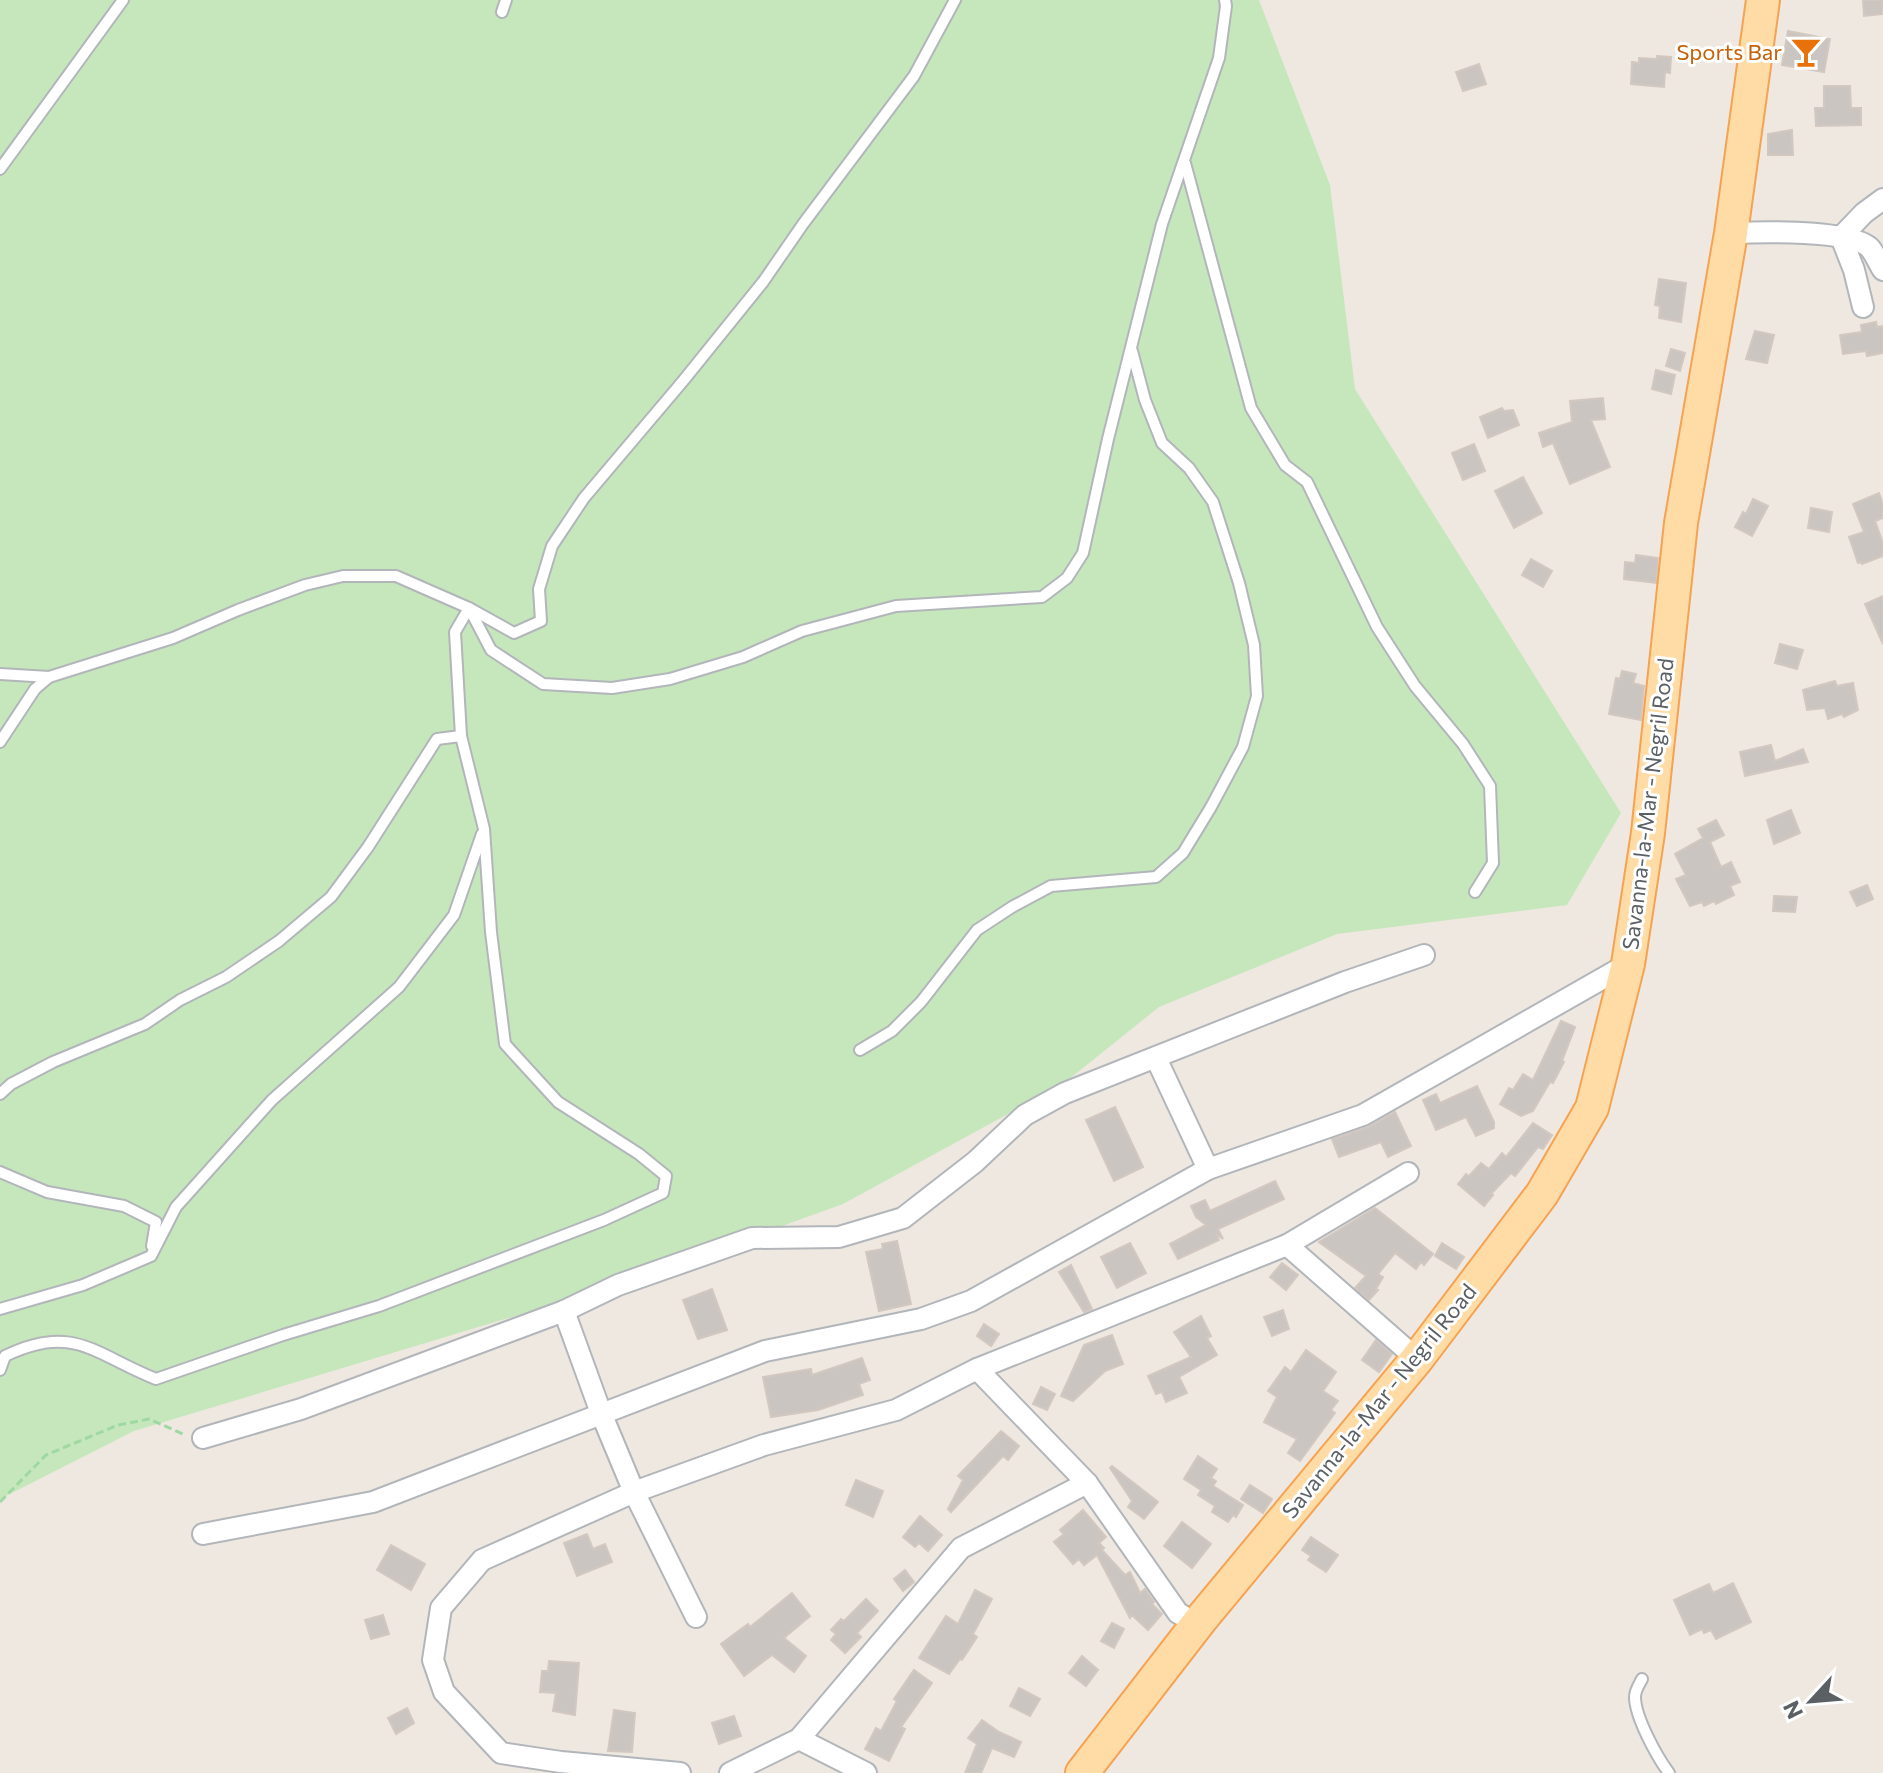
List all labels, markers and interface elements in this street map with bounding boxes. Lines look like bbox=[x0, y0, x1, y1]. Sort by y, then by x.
bar icon: Sports Bar bbox=[1789, 35, 1823, 69]
place label: Sports Bar bbox=[1676, 38, 1782, 65]
street label: Savanna-la-Mar - Negril Road bbox=[1616, 657, 1679, 951]
street label: Savanna-la-Mar - Negril Road bbox=[1276, 1278, 1482, 1523]
north arrow bbox=[1771, 1661, 1851, 1741]
text: N bbox=[1777, 1697, 1808, 1723]

